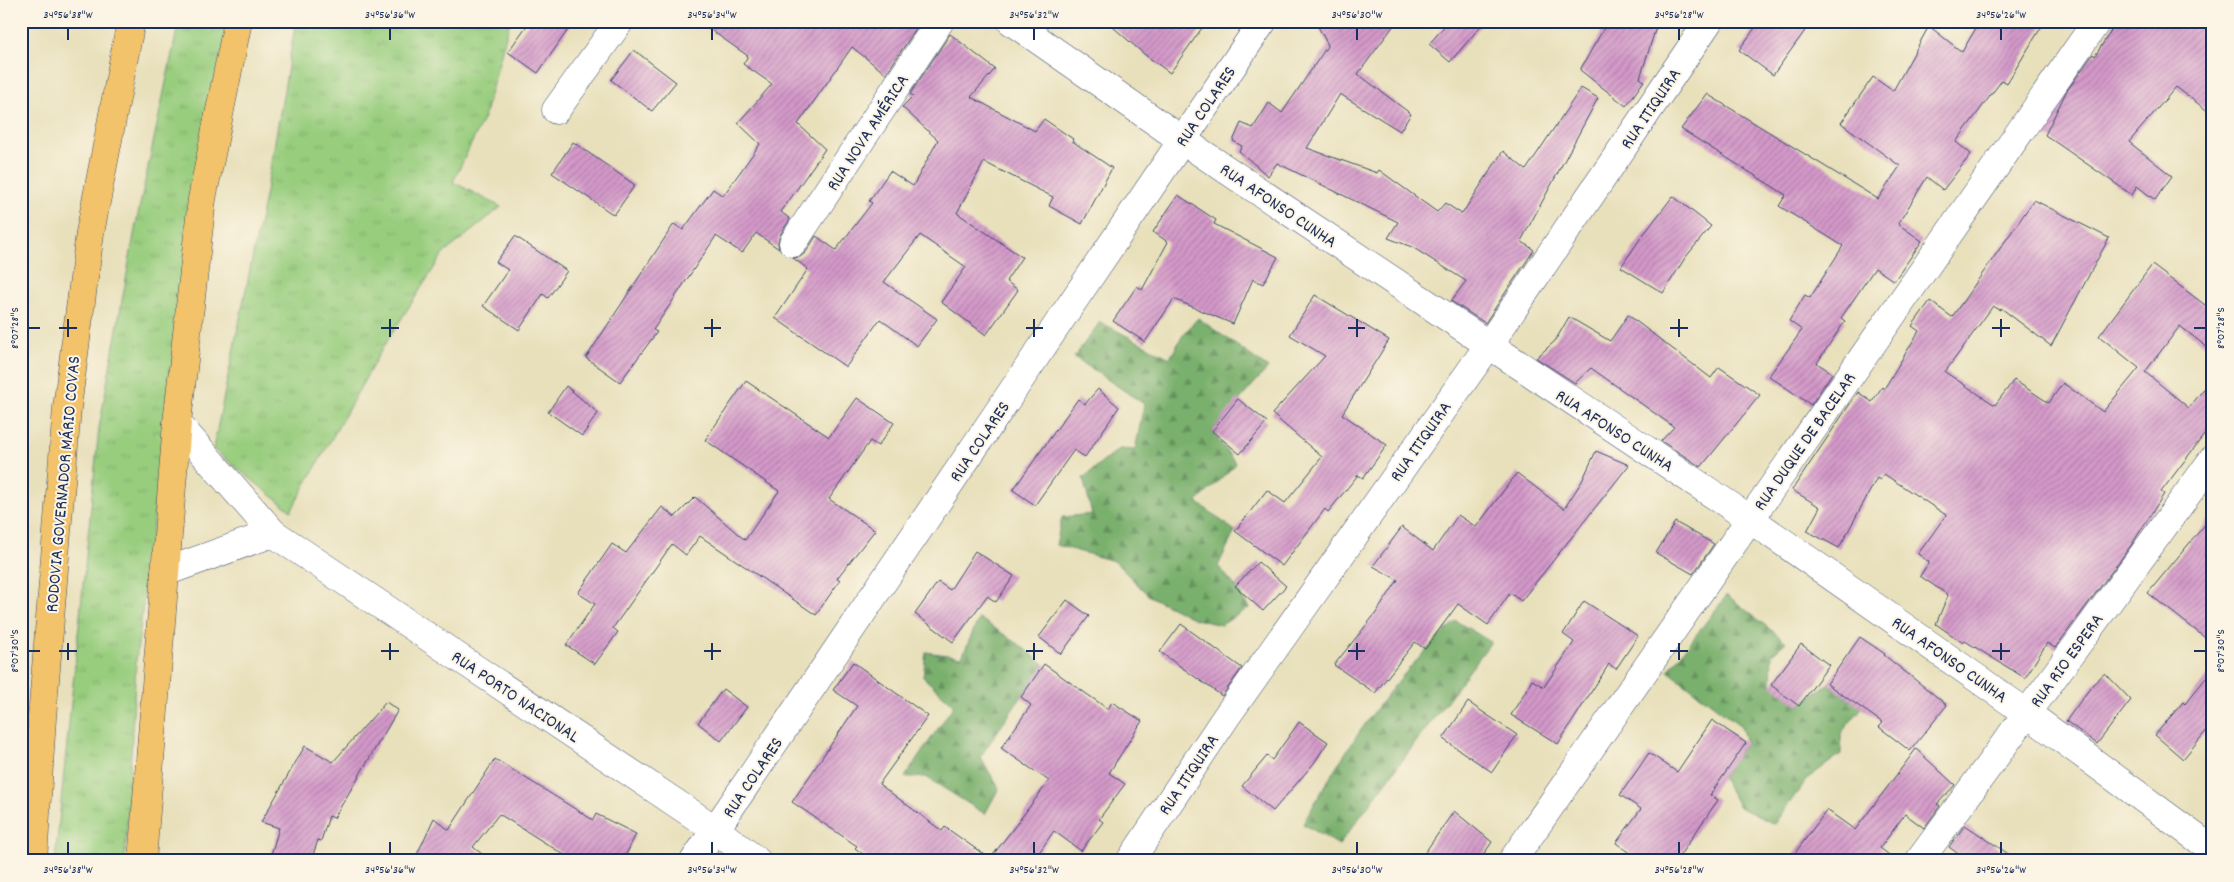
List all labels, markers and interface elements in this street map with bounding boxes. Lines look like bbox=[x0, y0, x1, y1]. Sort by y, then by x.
text: 34°56'38"W bbox=[43, 7, 93, 24]
text: 34°56'36"W bbox=[365, 7, 415, 24]
text: 34°56'34"W bbox=[687, 7, 737, 24]
text: 34°56'32"W bbox=[1009, 7, 1059, 24]
text: 34°56'30"W bbox=[1332, 7, 1383, 24]
text: 34°56'28"W bbox=[1654, 7, 1704, 24]
text: 34°56'26"W bbox=[1976, 7, 2026, 24]
street label: RUA COLARES bbox=[1171, 62, 1243, 153]
street label: RUA ITIQUIRA bbox=[1616, 64, 1689, 155]
street label: RUA NOVA AMÉRICA bbox=[822, 70, 916, 197]
street label: RUA AFONSO CUNHA bbox=[1214, 159, 1341, 256]
text: 8°07'28"S bbox=[7, 307, 24, 349]
text: 8°07'28"S bbox=[2213, 307, 2230, 349]
street label: RODOVIA GOVERNADOR MÁRIO COVAS bbox=[41, 355, 88, 614]
street label: RUA DUQUE DE BACELAR bbox=[1749, 368, 1863, 517]
street label: RUA AFONSO CUNHA bbox=[1550, 384, 1678, 480]
street label: RUA COLARES bbox=[945, 397, 1017, 488]
street label: RUA ITIQUIRA bbox=[1385, 397, 1459, 488]
street label: RUA RIO ESPERA bbox=[2025, 609, 2111, 714]
street label: RUA AFONSO CUNHA bbox=[1886, 612, 2012, 710]
text: 8°07'30"S bbox=[7, 629, 24, 673]
text: 8°07'30"S bbox=[2213, 629, 2230, 673]
street label: RUA PORTO NACIONAL bbox=[445, 646, 584, 751]
street label: RUA ITIQUIRA bbox=[1154, 730, 1227, 821]
street label: RUA COLARES bbox=[718, 733, 790, 824]
text: 34°56'38"W bbox=[43, 862, 93, 879]
text: 34°56'36"W bbox=[365, 862, 415, 879]
text: 34°56'34"W bbox=[687, 862, 737, 879]
text: 34°56'32"W bbox=[1009, 862, 1059, 879]
text: 34°56'30"W bbox=[1332, 862, 1383, 879]
text: 34°56'28"W bbox=[1654, 862, 1704, 879]
text: 34°56'26"W bbox=[1976, 862, 2026, 879]

